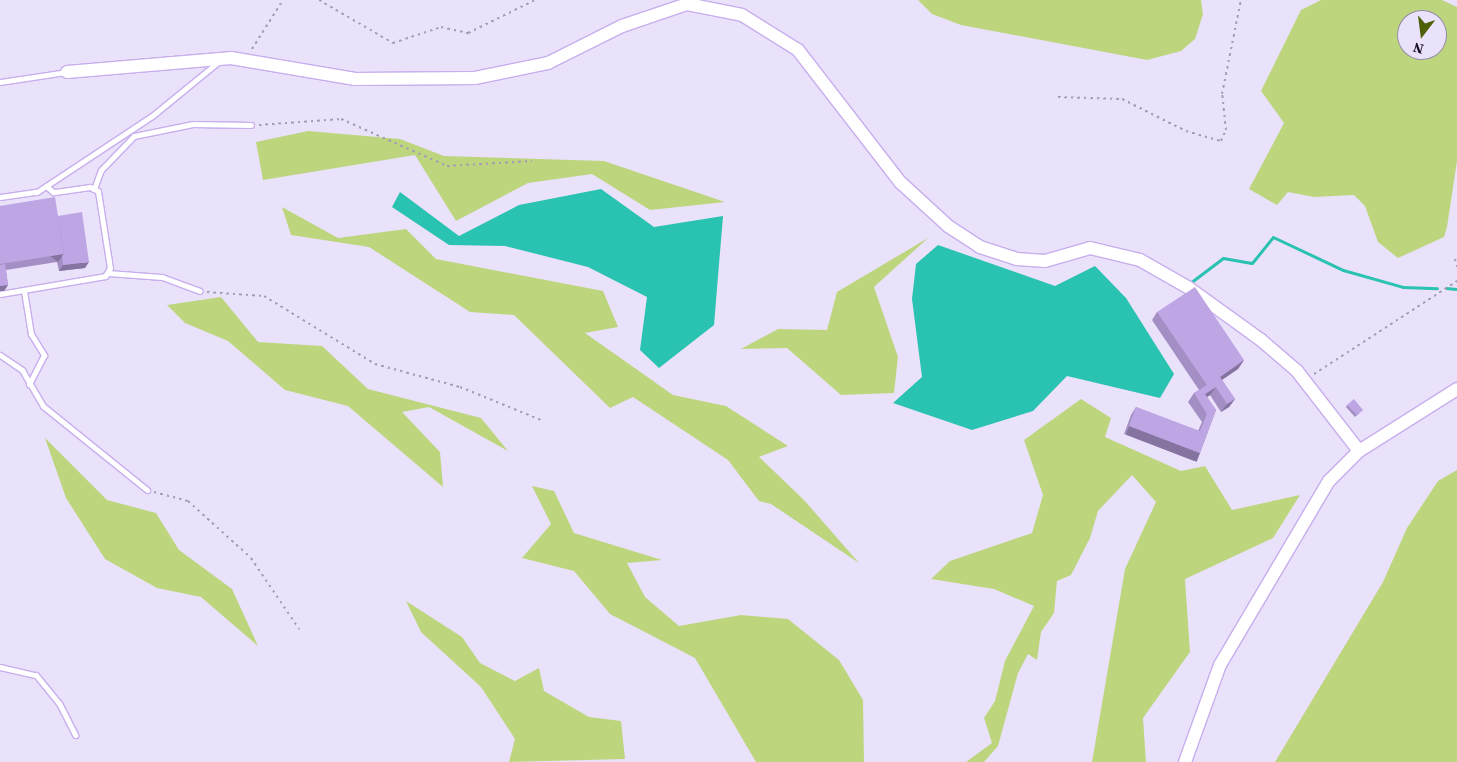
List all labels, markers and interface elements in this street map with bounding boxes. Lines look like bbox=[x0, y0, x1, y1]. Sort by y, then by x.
north arrow bbox=[1397, 10, 1447, 60]
text: N bbox=[1411, 38, 1426, 60]

